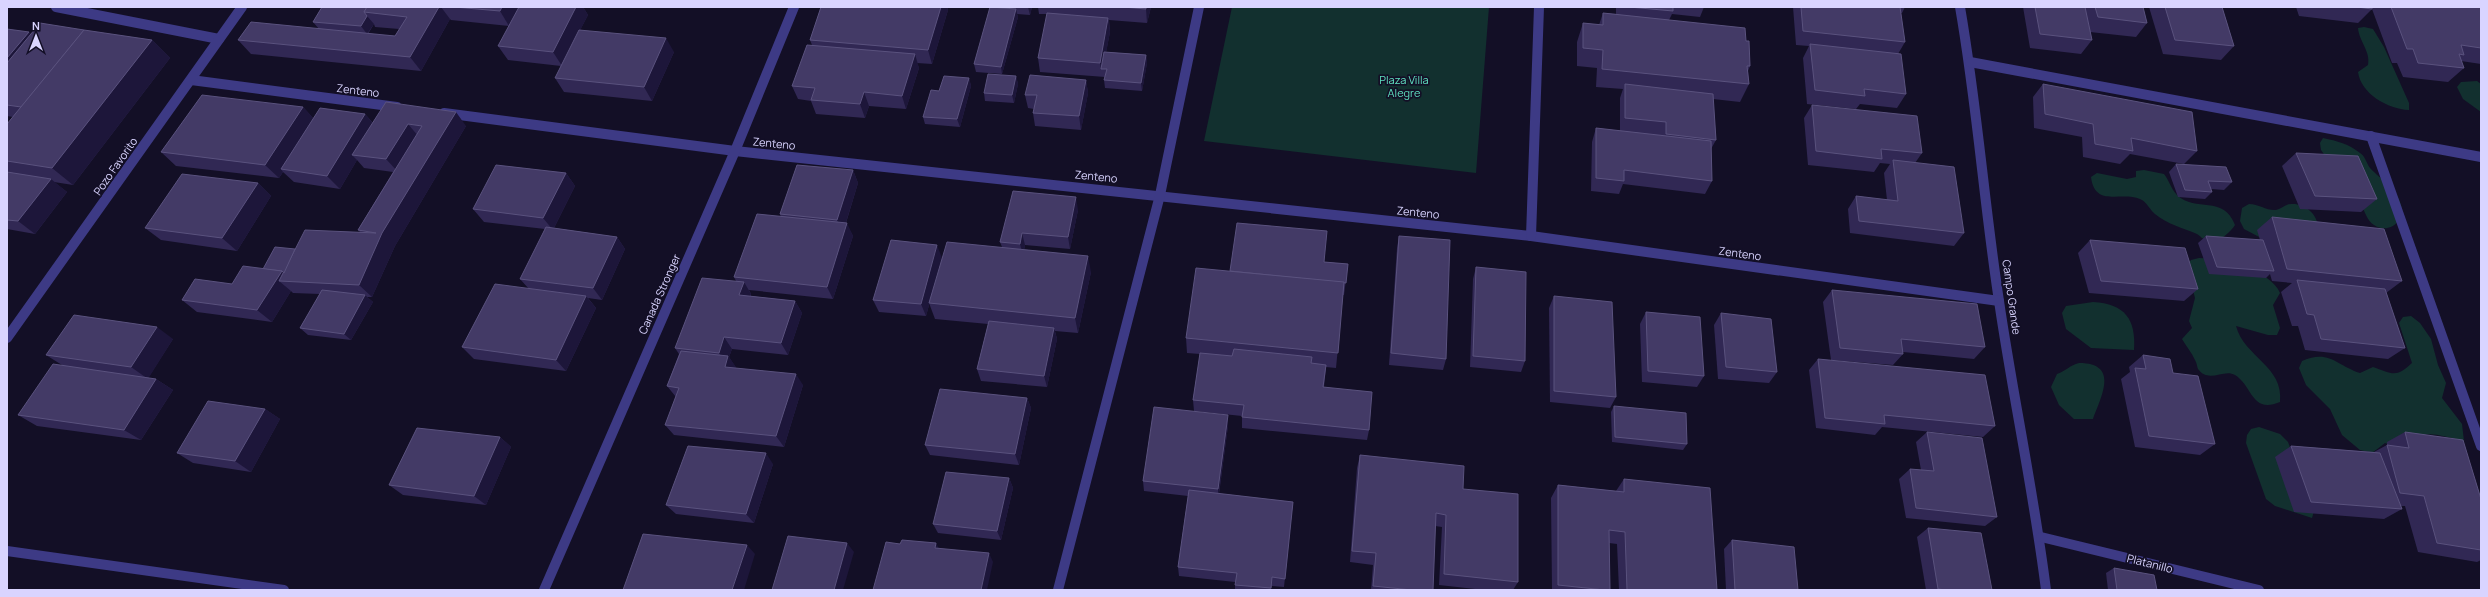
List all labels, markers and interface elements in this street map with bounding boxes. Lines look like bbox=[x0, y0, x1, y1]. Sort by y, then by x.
north arrow bbox=[16, 16, 56, 56]
text: N bbox=[32, 18, 40, 33]
park label: Plaza Villa Alegre bbox=[1379, 72, 1429, 100]
street label: Zenteno bbox=[336, 80, 381, 100]
street label: Zenteno bbox=[752, 133, 797, 153]
street label: Pozo Favorito bbox=[90, 134, 141, 198]
street label: Zenteno bbox=[1074, 166, 1119, 186]
street label: Zenteno bbox=[1396, 202, 1441, 222]
street label: Zenteno bbox=[1718, 243, 1763, 263]
street label: Canada Stronger bbox=[635, 251, 683, 337]
street label: Campo Grande bbox=[1999, 259, 2025, 336]
street label: Platanillo bbox=[2126, 550, 2175, 576]

